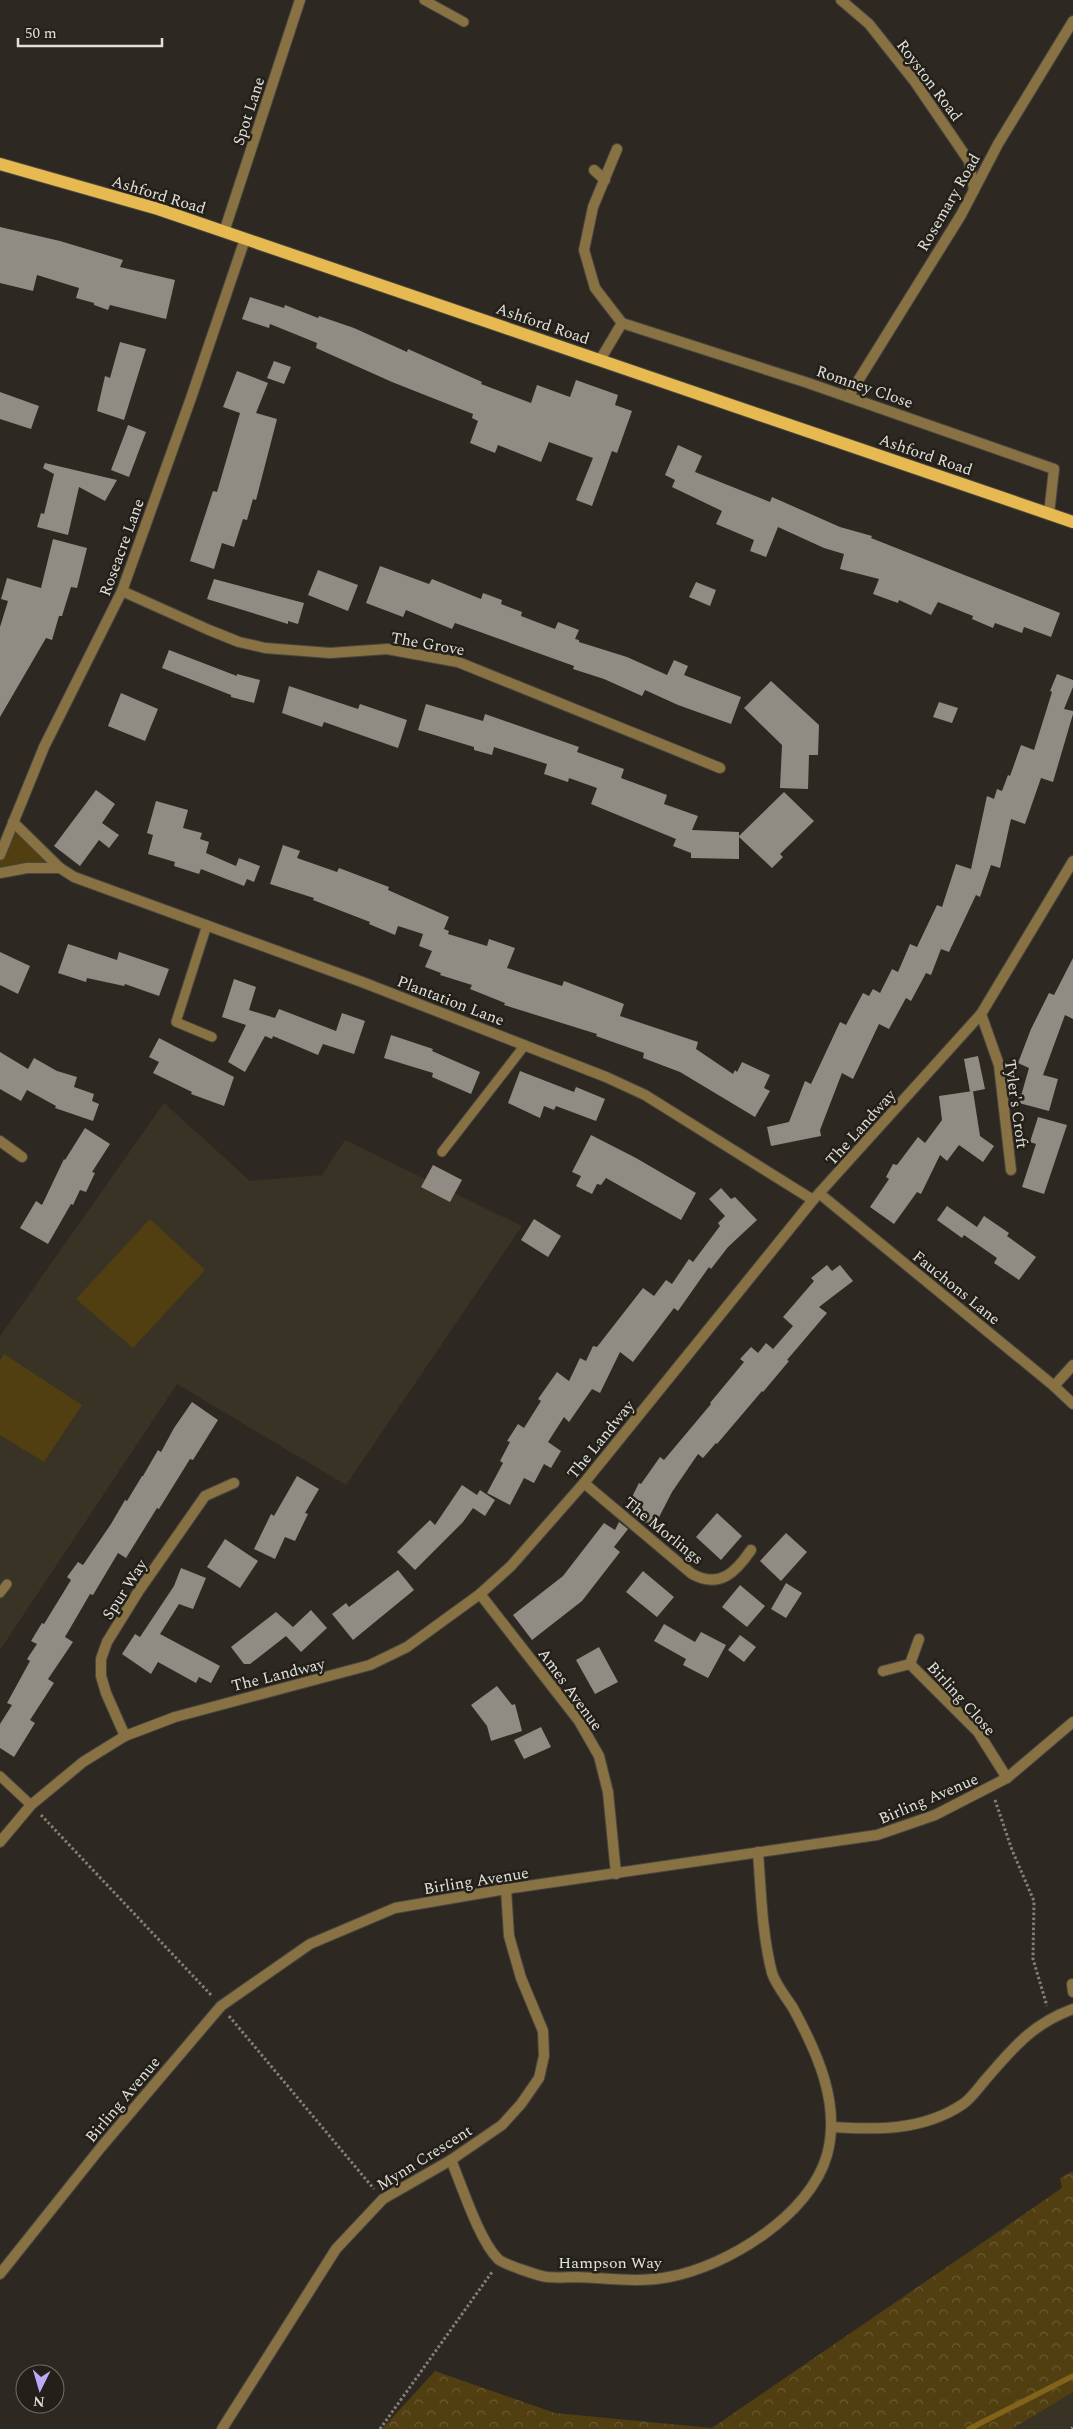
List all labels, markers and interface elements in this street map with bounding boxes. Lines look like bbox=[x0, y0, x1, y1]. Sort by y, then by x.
scale bar bbox=[18, 15, 161, 47]
text: 50 m bbox=[25, 22, 57, 45]
street label: Royston Road bbox=[890, 35, 968, 127]
street label: Spot Lane bbox=[227, 74, 271, 149]
street label: Rosemary Road bbox=[911, 149, 987, 256]
street label: Ashford Road bbox=[109, 169, 209, 221]
street label: Ashford Road bbox=[493, 297, 593, 351]
street label: Romney Close bbox=[813, 359, 916, 415]
street label: Ashford Road bbox=[876, 428, 976, 482]
street label: Roseacre Lane bbox=[93, 495, 151, 600]
street label: The Grove bbox=[389, 626, 467, 662]
street label: Plantation Lane bbox=[394, 969, 508, 1032]
street label: Tyler's Croft bbox=[998, 1058, 1034, 1150]
street label: The Landway bbox=[820, 1083, 902, 1171]
street label: Fauchons Lane bbox=[907, 1245, 1006, 1331]
street label: The Landway bbox=[561, 1394, 641, 1484]
street label: The Morlings bbox=[618, 1491, 708, 1571]
street label: Spur Way bbox=[96, 1554, 154, 1624]
street label: Ames Avenue bbox=[532, 1643, 608, 1736]
street label: The Landway bbox=[229, 1651, 329, 1698]
street label: Birling Close bbox=[921, 1656, 1001, 1741]
street label: Birling Avenue bbox=[875, 1767, 982, 1831]
street label: Birling Avenue bbox=[422, 1861, 531, 1901]
street label: Birling Avenue bbox=[79, 2051, 166, 2148]
street label: Mynn Crescent bbox=[372, 2119, 477, 2197]
street label: Hampson Way bbox=[558, 2251, 663, 2275]
north arrow bbox=[15, 2364, 65, 2414]
text: N bbox=[32, 2390, 46, 2412]

